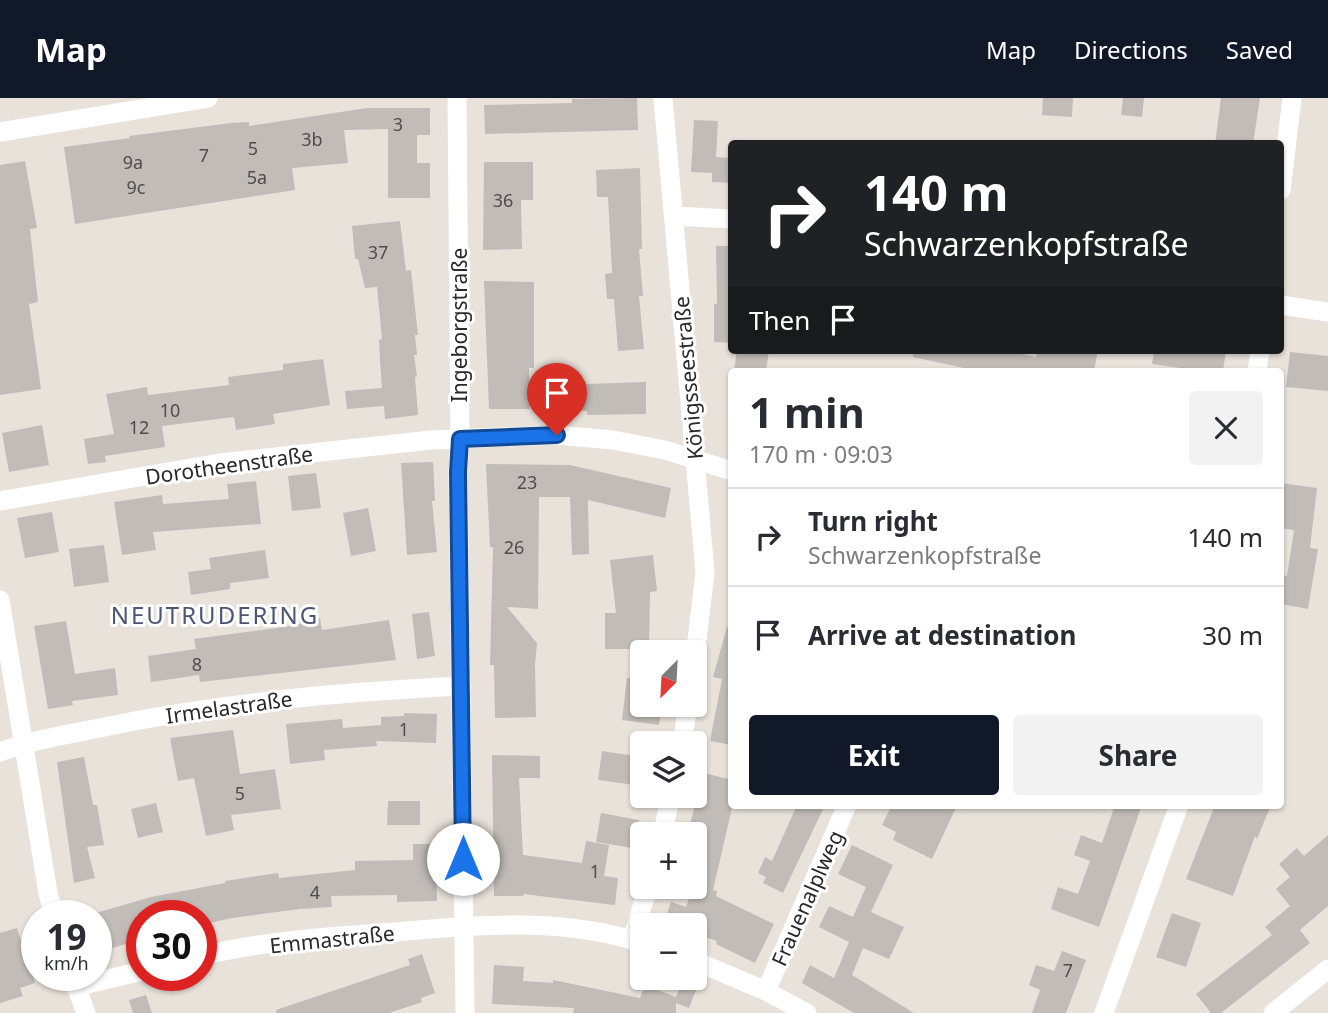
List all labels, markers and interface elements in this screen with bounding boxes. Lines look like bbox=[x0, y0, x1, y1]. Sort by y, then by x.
text: Map bbox=[35, 27, 107, 72]
text: Map bbox=[986, 33, 1036, 66]
text: Directions bbox=[1074, 33, 1188, 66]
text: Saved bbox=[1226, 33, 1293, 66]
house number: 3 bbox=[393, 112, 403, 136]
house number: 3b bbox=[301, 127, 323, 151]
house number: 5 bbox=[248, 136, 258, 160]
house number: 7 bbox=[199, 143, 209, 167]
house number: 9a bbox=[123, 150, 143, 174]
text: 140 m bbox=[864, 159, 1009, 225]
house number: 5a bbox=[247, 165, 267, 189]
icon: right bbox=[749, 168, 840, 259]
house number: 9c bbox=[127, 175, 146, 199]
house number: 36 bbox=[493, 188, 513, 212]
text: Schwarzenkopfstraße bbox=[864, 222, 1189, 265]
house number: 37 bbox=[368, 240, 388, 264]
street label: Ingeborgstraße bbox=[445, 248, 473, 402]
street label: Königsseestraße bbox=[667, 295, 709, 461]
icon: arrive bbox=[824, 301, 862, 339]
text: Then bbox=[749, 302, 810, 338]
pin bbox=[527, 363, 587, 435]
icon: arrive bbox=[538, 374, 576, 412]
text: 1 min bbox=[749, 383, 865, 440]
button: close bbox=[1189, 391, 1263, 465]
house number: 10 bbox=[160, 398, 180, 422]
house number: 12 bbox=[129, 415, 149, 439]
text: 170 m · 09:03 bbox=[749, 438, 893, 470]
street label: Dorotheenstraße bbox=[143, 439, 315, 491]
house number: 23 bbox=[517, 470, 537, 494]
text: Turn right bbox=[808, 503, 938, 539]
icon: right bbox=[749, 518, 787, 556]
text: 140 m bbox=[1187, 519, 1263, 555]
house number: 26 bbox=[504, 535, 524, 559]
text: Schwarzenkopfstraße bbox=[808, 539, 1041, 571]
district label: NEUTRUDERING bbox=[111, 598, 319, 631]
icon: arrive bbox=[749, 616, 787, 654]
text: Arrive at destination bbox=[808, 617, 1077, 653]
text: 30 m bbox=[1202, 617, 1263, 653]
north arrow bbox=[630, 640, 707, 718]
map controls bbox=[630, 640, 707, 990]
house number: 8 bbox=[192, 652, 202, 676]
street label: Irmelastraße bbox=[164, 684, 294, 730]
button: Exit bbox=[749, 715, 999, 795]
button: Share bbox=[1013, 715, 1263, 795]
house number: 1 bbox=[399, 717, 409, 741]
button: layers bbox=[630, 731, 707, 808]
house number: 5 bbox=[235, 781, 245, 805]
position arrow bbox=[426, 822, 500, 896]
button: + bbox=[630, 822, 707, 899]
street label: Frauenalplweg bbox=[765, 826, 849, 970]
house number: 1 bbox=[590, 859, 600, 883]
house number: 4 bbox=[310, 880, 320, 904]
speed limit sign: 30 bbox=[126, 900, 217, 991]
text: 19 bbox=[46, 913, 87, 960]
button: − bbox=[630, 913, 707, 990]
street label: Emmastraße bbox=[268, 919, 396, 959]
text: km/h bbox=[44, 951, 89, 975]
house number: 7 bbox=[1063, 958, 1073, 982]

